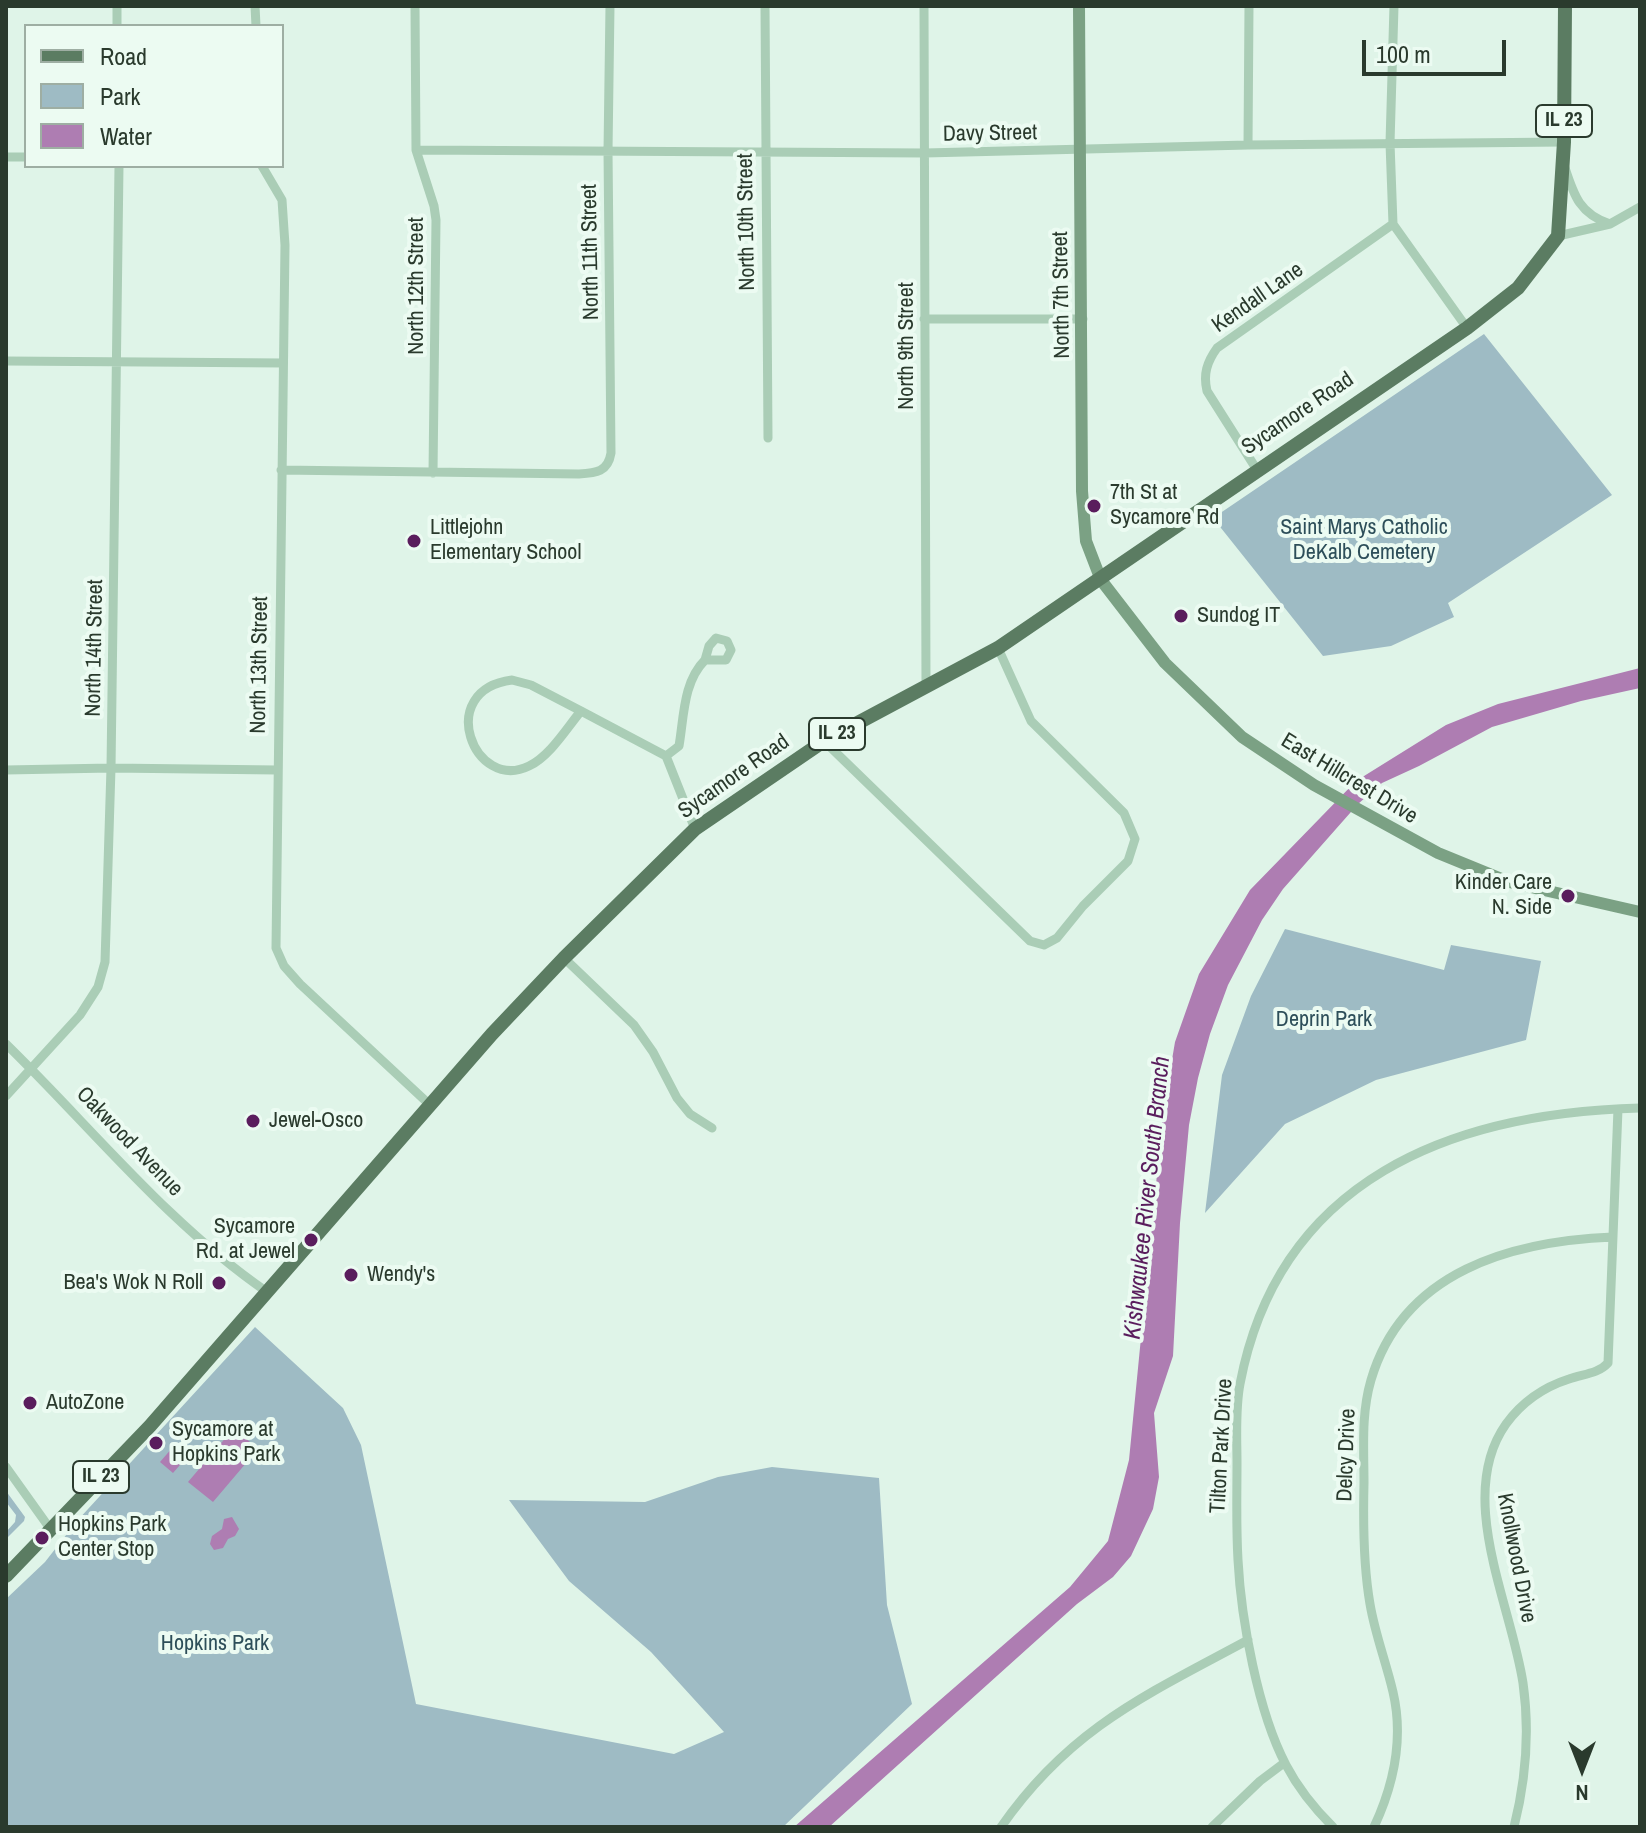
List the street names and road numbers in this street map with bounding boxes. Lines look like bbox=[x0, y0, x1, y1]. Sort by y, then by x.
road number: IL 23 bbox=[1536, 105, 1592, 137]
street label: Davy Street bbox=[943, 120, 1037, 148]
street label: North 10th Street bbox=[733, 153, 761, 291]
street label: North 11th Street bbox=[577, 184, 605, 320]
street label: North 12th Street bbox=[404, 217, 430, 355]
street label: North 7th Street bbox=[1048, 231, 1076, 359]
street label: Kendall Lane bbox=[1207, 257, 1309, 339]
street label: North 9th Street bbox=[894, 282, 920, 410]
street label: Sycamore Road bbox=[1237, 367, 1359, 461]
street label: North 14th Street bbox=[81, 579, 109, 717]
street label: North 13th Street bbox=[246, 596, 274, 734]
road number: IL 23 bbox=[809, 718, 865, 750]
street label: East Hillcrest Drive bbox=[1276, 728, 1422, 830]
street label: Sycamore Road bbox=[673, 729, 795, 825]
street label: Oakwood Avenue bbox=[70, 1082, 188, 1202]
street label: Tilton Park Drive bbox=[1205, 1378, 1239, 1514]
street label: Delcy Drive bbox=[1332, 1408, 1362, 1502]
road number: IL 23 bbox=[73, 1461, 129, 1493]
street label: Knollwood Drive bbox=[1491, 1491, 1541, 1625]

